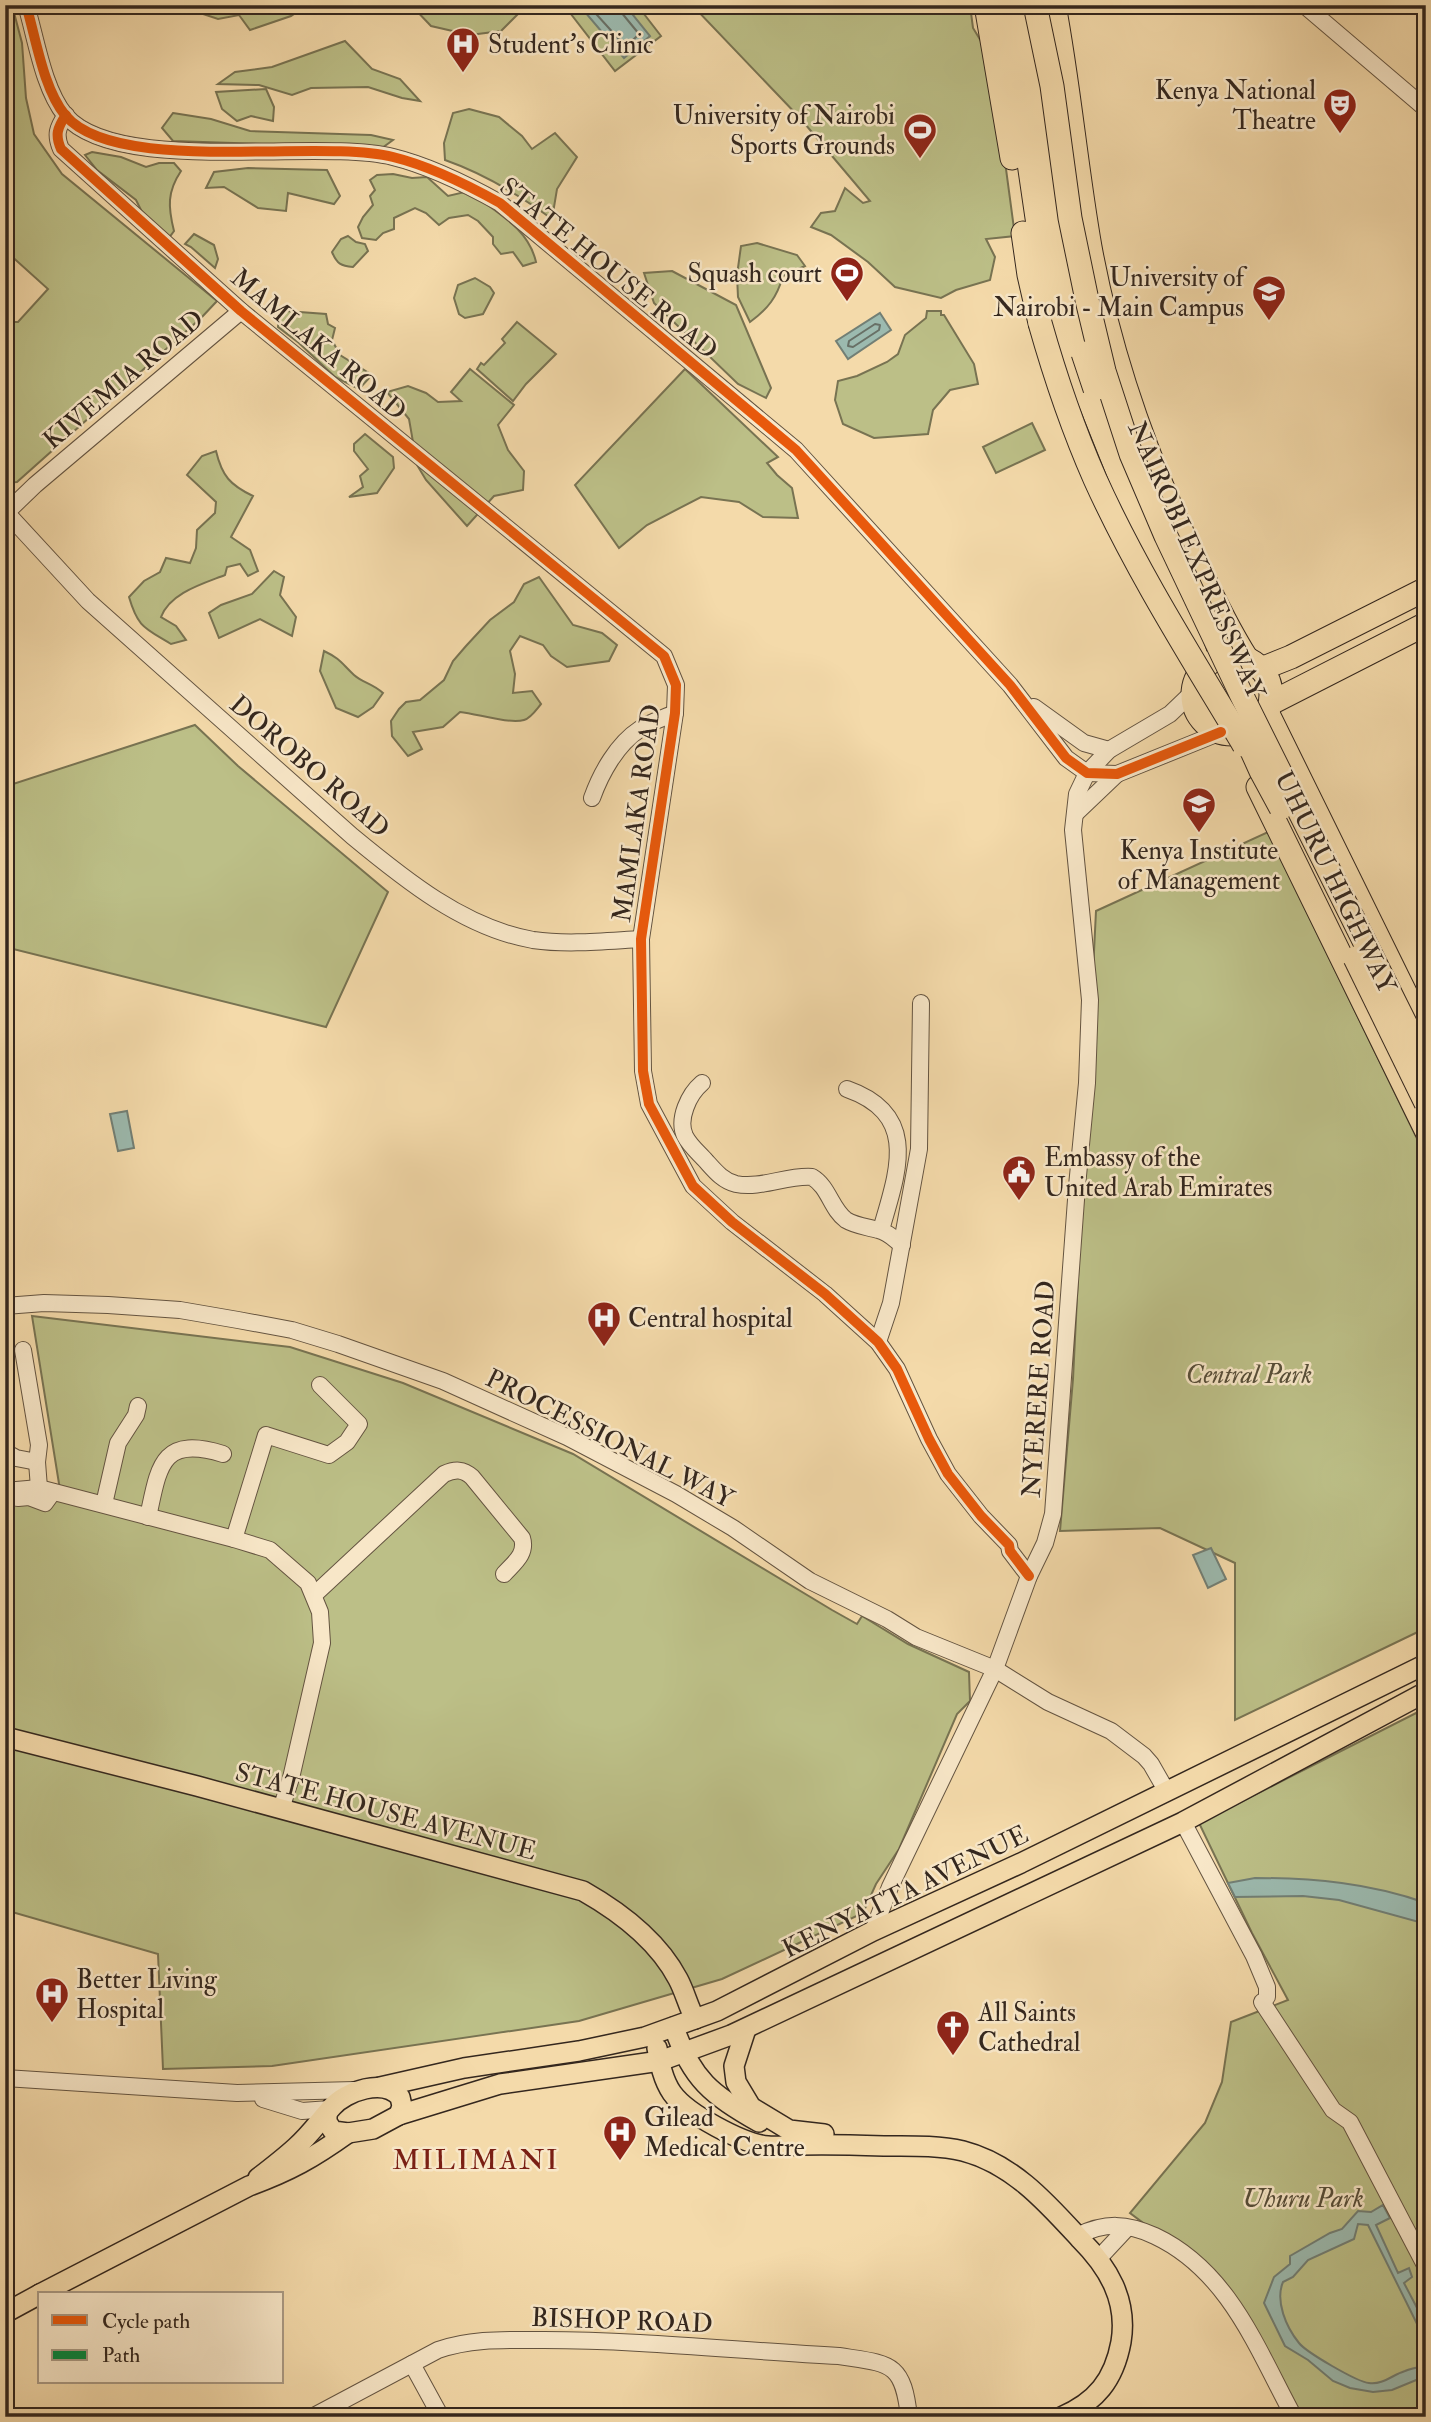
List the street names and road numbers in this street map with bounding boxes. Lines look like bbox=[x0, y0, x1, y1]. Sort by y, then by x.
street label: STATE HOUSE ROAD bbox=[493, 171, 724, 367]
street label: MAMLAKA ROAD bbox=[224, 262, 413, 428]
street label: KIVEMIA ROAD bbox=[37, 303, 211, 456]
street label: NAIROBI EXPRESSWAY bbox=[1120, 417, 1272, 705]
street label: DOROBO ROAD bbox=[223, 689, 396, 845]
street label: MAMLAKA ROAD bbox=[606, 702, 668, 924]
street label: UHURU HIGHWAY bbox=[1267, 766, 1403, 1000]
street label: NYERERE ROAD bbox=[1015, 1280, 1063, 1499]
street label: PROCESSIONAL WAY bbox=[480, 1362, 740, 1516]
street label: STATE HOUSE AVENUE bbox=[232, 1756, 540, 1868]
street label: KENYATTA AVENUE bbox=[777, 1818, 1034, 1965]
street label: BISHOP ROAD bbox=[531, 2302, 713, 2340]

